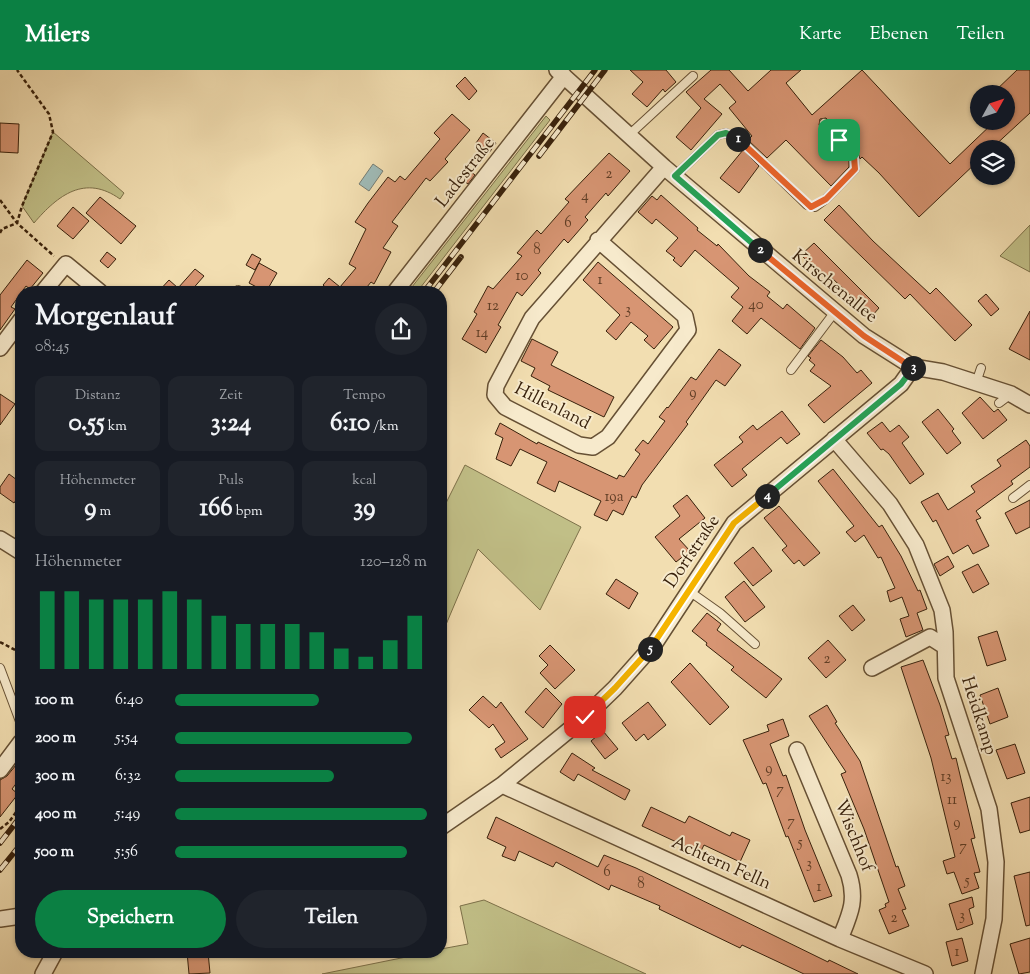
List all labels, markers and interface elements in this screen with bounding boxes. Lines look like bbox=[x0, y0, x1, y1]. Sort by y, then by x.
text: Milers bbox=[25, 18, 90, 52]
text: Karte bbox=[799, 22, 842, 48]
text: Ebenen bbox=[870, 22, 929, 48]
text: Teilen bbox=[957, 22, 1005, 48]
north arrow bbox=[970, 85, 1015, 130]
map controls bbox=[970, 85, 1015, 185]
pin bbox=[818, 119, 860, 161]
pin: 1 bbox=[726, 126, 750, 152]
icon: arrive bbox=[825, 126, 853, 154]
text: 1 bbox=[736, 129, 741, 149]
street label: Ladestraße bbox=[430, 132, 502, 214]
button: layers bbox=[970, 140, 1015, 185]
house number: 2 bbox=[605, 164, 613, 185]
house number: 4 bbox=[581, 186, 589, 207]
house number: 6 bbox=[564, 213, 572, 234]
pin: 2 bbox=[748, 238, 772, 262]
house number: 8 bbox=[533, 240, 541, 261]
text: 2 bbox=[757, 240, 764, 260]
street label: Kirschenallee bbox=[785, 244, 883, 330]
house number: 10 bbox=[516, 266, 529, 287]
house number: 1 bbox=[597, 270, 603, 291]
house number: 40 bbox=[748, 295, 764, 316]
house number: 12 bbox=[487, 296, 499, 317]
text: Morgenlauf bbox=[35, 297, 175, 337]
house number: 3 bbox=[625, 300, 631, 321]
button: share bbox=[375, 303, 427, 355]
house number: 14 bbox=[476, 323, 489, 344]
text: 08:45 bbox=[35, 336, 69, 359]
pin: 3 bbox=[900, 356, 926, 380]
text: 3 bbox=[911, 358, 916, 378]
street label: Hillenland bbox=[509, 377, 595, 437]
house number: 9 bbox=[689, 383, 697, 404]
text: Distanz bbox=[75, 386, 120, 406]
text: Zeit bbox=[219, 386, 243, 406]
text: Tempo bbox=[343, 386, 385, 406]
text: 0.55 bbox=[68, 406, 105, 442]
text: 3:24 bbox=[211, 406, 251, 442]
text: 6:10 bbox=[330, 406, 370, 442]
text: km bbox=[105, 417, 127, 437]
text: /km bbox=[370, 417, 399, 437]
text: Höhenmeter bbox=[60, 471, 136, 491]
text: Puls bbox=[218, 471, 244, 491]
text: kcal bbox=[352, 471, 376, 491]
pin: 4 bbox=[754, 484, 780, 508]
text: 4 bbox=[764, 486, 771, 506]
house number: 19a bbox=[604, 487, 624, 508]
text: 9 bbox=[84, 491, 96, 527]
text: 166 bbox=[199, 491, 233, 527]
text: 39 bbox=[353, 491, 375, 527]
text: m bbox=[96, 502, 111, 522]
text: bpm bbox=[233, 502, 263, 522]
street label: Dorfstraße bbox=[659, 510, 727, 594]
text: Höhenmeter bbox=[35, 551, 122, 574]
text: 120–128 m bbox=[360, 551, 427, 574]
pin: 5 bbox=[638, 636, 662, 662]
text: 5 bbox=[648, 639, 653, 659]
house number: 2 bbox=[823, 649, 831, 670]
street label: Heidkamp bbox=[953, 674, 1003, 758]
text: 100 m bbox=[35, 689, 74, 712]
text: 6:40 bbox=[115, 689, 143, 712]
pin bbox=[564, 696, 606, 738]
icon: check bbox=[571, 703, 599, 731]
text: 200 m bbox=[35, 727, 76, 750]
text: 5:54 bbox=[115, 727, 138, 750]
house number: 9 bbox=[765, 759, 773, 780]
text: 300 m bbox=[35, 765, 75, 788]
text: 6:32 bbox=[115, 765, 141, 788]
house number: 13 bbox=[940, 767, 952, 788]
house number: 7 bbox=[776, 780, 784, 801]
house number: 11 bbox=[947, 790, 957, 811]
street label: Wischhof bbox=[827, 796, 880, 877]
text: 400 m bbox=[35, 803, 77, 826]
text: 5:49 bbox=[115, 803, 140, 826]
house number: 7 bbox=[787, 812, 795, 833]
house number: 9 bbox=[953, 813, 961, 834]
street label: Achtern Felln bbox=[667, 830, 775, 898]
house number: 5 bbox=[796, 833, 803, 854]
house number: 7 bbox=[959, 837, 967, 858]
text: 500 m bbox=[35, 841, 74, 864]
text: 5:56 bbox=[115, 841, 138, 864]
house number: 3 bbox=[806, 854, 812, 875]
house number: 6 bbox=[603, 862, 611, 883]
house number: 5 bbox=[963, 871, 970, 892]
house number: 8 bbox=[637, 874, 645, 895]
house number: 1 bbox=[816, 877, 822, 898]
button: Speichern bbox=[35, 890, 226, 948]
button: Teilen bbox=[236, 890, 427, 948]
house number: 3 bbox=[959, 906, 965, 927]
house number: 2 bbox=[890, 908, 898, 929]
house number: 1 bbox=[954, 942, 960, 963]

